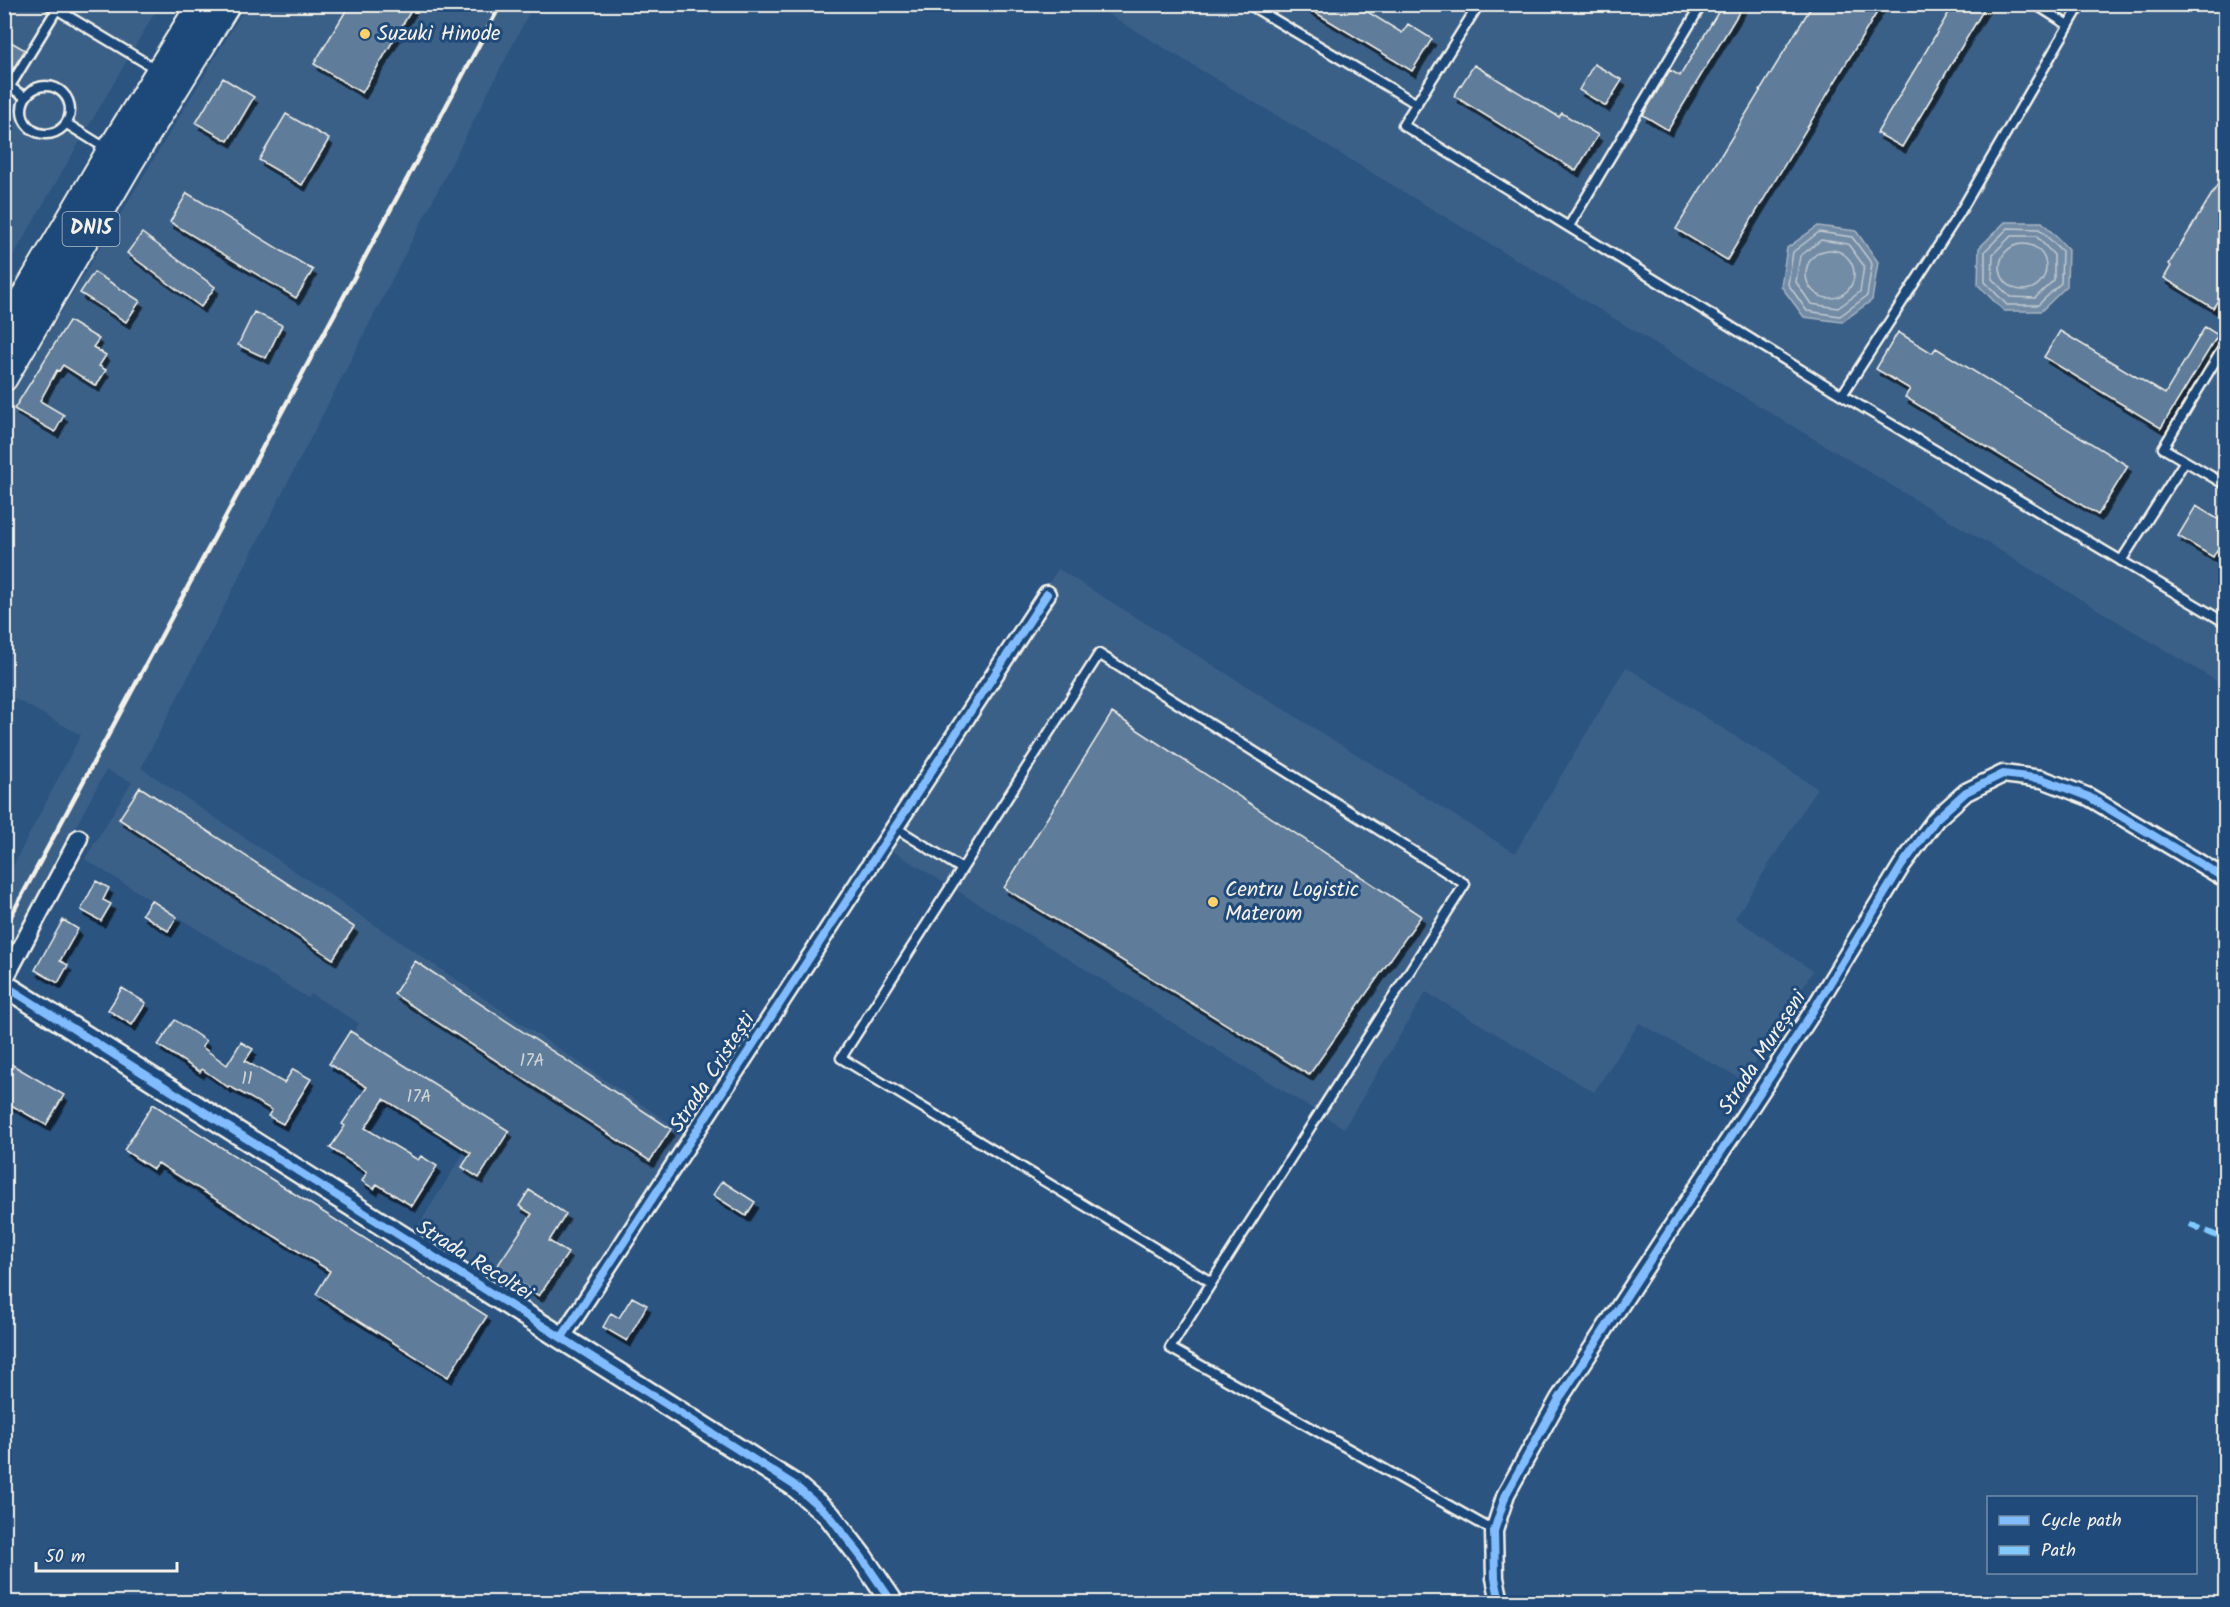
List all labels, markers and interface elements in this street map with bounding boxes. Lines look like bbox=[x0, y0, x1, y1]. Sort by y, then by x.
place label: Suzuki Hinode bbox=[377, 18, 501, 51]
marker: Suzuki Hinode bbox=[358, 27, 372, 41]
road number: DN15 bbox=[62, 212, 119, 246]
place label: Centru Logistic Materom bbox=[1225, 874, 1359, 931]
marker: Centru Logistic Materom bbox=[1206, 895, 1220, 909]
street label: Strada Mureșeni bbox=[1710, 983, 1816, 1122]
street label: Strada Cristești bbox=[662, 1005, 765, 1140]
house number: 17A bbox=[520, 1047, 544, 1076]
house number: 11 bbox=[241, 1065, 253, 1094]
house number: 17A bbox=[407, 1083, 431, 1112]
street label: Strada Recoltei bbox=[409, 1212, 540, 1311]
legend bbox=[1987, 1496, 2197, 1574]
text: Cycle path bbox=[2041, 1507, 2122, 1536]
scale bar bbox=[36, 1535, 177, 1573]
text: Path bbox=[2041, 1537, 2076, 1566]
text: 50 m bbox=[45, 1543, 85, 1572]

